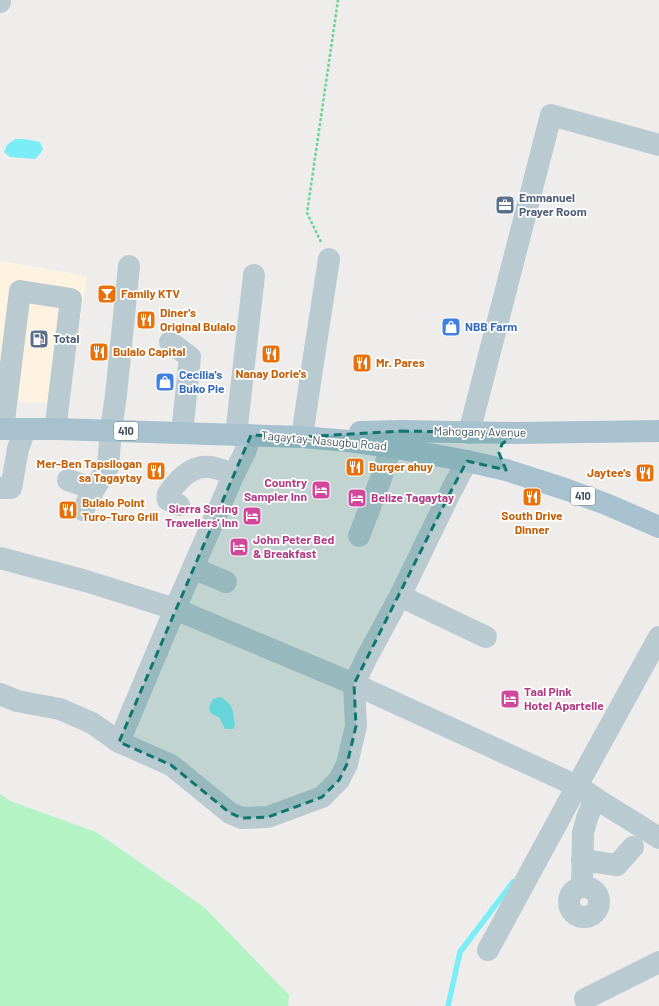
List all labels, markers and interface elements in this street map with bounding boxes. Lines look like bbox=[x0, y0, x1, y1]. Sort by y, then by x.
place label: Emmanuel Prayer Room bbox=[519, 190, 587, 218]
office icon: Emmanuel Prayer Room bbox=[494, 194, 516, 216]
bar icon: Family KTV bbox=[96, 283, 118, 305]
place label: Family KTV bbox=[121, 286, 180, 300]
place label: Diner's Original Bulalo bbox=[160, 305, 236, 333]
restaurant icon: Diner's Original Bulalo bbox=[135, 309, 157, 331]
shop icon: NBB Farm bbox=[440, 316, 462, 338]
place label: NBB Farm bbox=[465, 319, 517, 333]
fuel station icon: Total bbox=[28, 328, 50, 350]
place label: Total bbox=[53, 331, 79, 345]
restaurant icon: Bulalo Capital bbox=[88, 341, 110, 363]
restaurant icon: Nanay Dorie's bbox=[260, 343, 282, 365]
place label: Bulalo Capital bbox=[113, 344, 186, 358]
restaurant icon: Mr. Pares bbox=[351, 352, 373, 374]
place label: Mr. Pares bbox=[376, 355, 425, 369]
place label: Nanay Dorie's bbox=[235, 366, 307, 380]
place label: Cecilia's Buko Pie bbox=[179, 367, 225, 395]
shop icon: Cecilia's Buko Pie bbox=[154, 371, 176, 393]
road number: 410 bbox=[114, 422, 138, 440]
street label: Mahogany Avenue bbox=[434, 423, 526, 439]
street label: Tagaytay-Nasugbu Road bbox=[261, 428, 387, 452]
place label: Mer-Ben Tapsilogan sa Tagaytay bbox=[37, 456, 142, 484]
restaurant icon: Burger ahuy bbox=[344, 456, 366, 478]
place label: Burger ahuy bbox=[369, 459, 433, 473]
restaurant icon: Mer-Ben Tapsilogan sa Tagaytay bbox=[145, 460, 167, 482]
restaurant icon: Jaytee's bbox=[634, 462, 656, 484]
place label: Jaytee's bbox=[587, 465, 631, 479]
place label: Country Sampler Inn bbox=[244, 475, 307, 503]
hotel icon: Country Sampler Inn bbox=[310, 479, 332, 501]
restaurant icon: South Drive Dinner bbox=[521, 486, 543, 508]
hotel icon: Belize Tagaytay bbox=[346, 487, 368, 509]
road number: 410 bbox=[571, 487, 595, 505]
place label: Belize Tagaytay bbox=[371, 490, 454, 504]
place label: Bulalo Point Turo-Turo Grill bbox=[82, 495, 158, 523]
restaurant icon: Bulalo Point Turo-Turo Grill bbox=[57, 499, 79, 521]
place label: Sierra Spring Travellers' Inn bbox=[165, 501, 238, 529]
hotel icon: Sierra Spring Travellers' Inn bbox=[241, 505, 263, 527]
place label: South Drive Dinner bbox=[501, 508, 563, 536]
place label: John Peter Bed & Breakfast bbox=[253, 532, 334, 560]
hotel icon: John Peter Bed & Breakfast bbox=[228, 536, 250, 558]
place label: Taal Pink Hotel Apartelle bbox=[524, 684, 604, 712]
hotel icon: Taal Pink Hotel Apartelle bbox=[499, 688, 521, 710]

